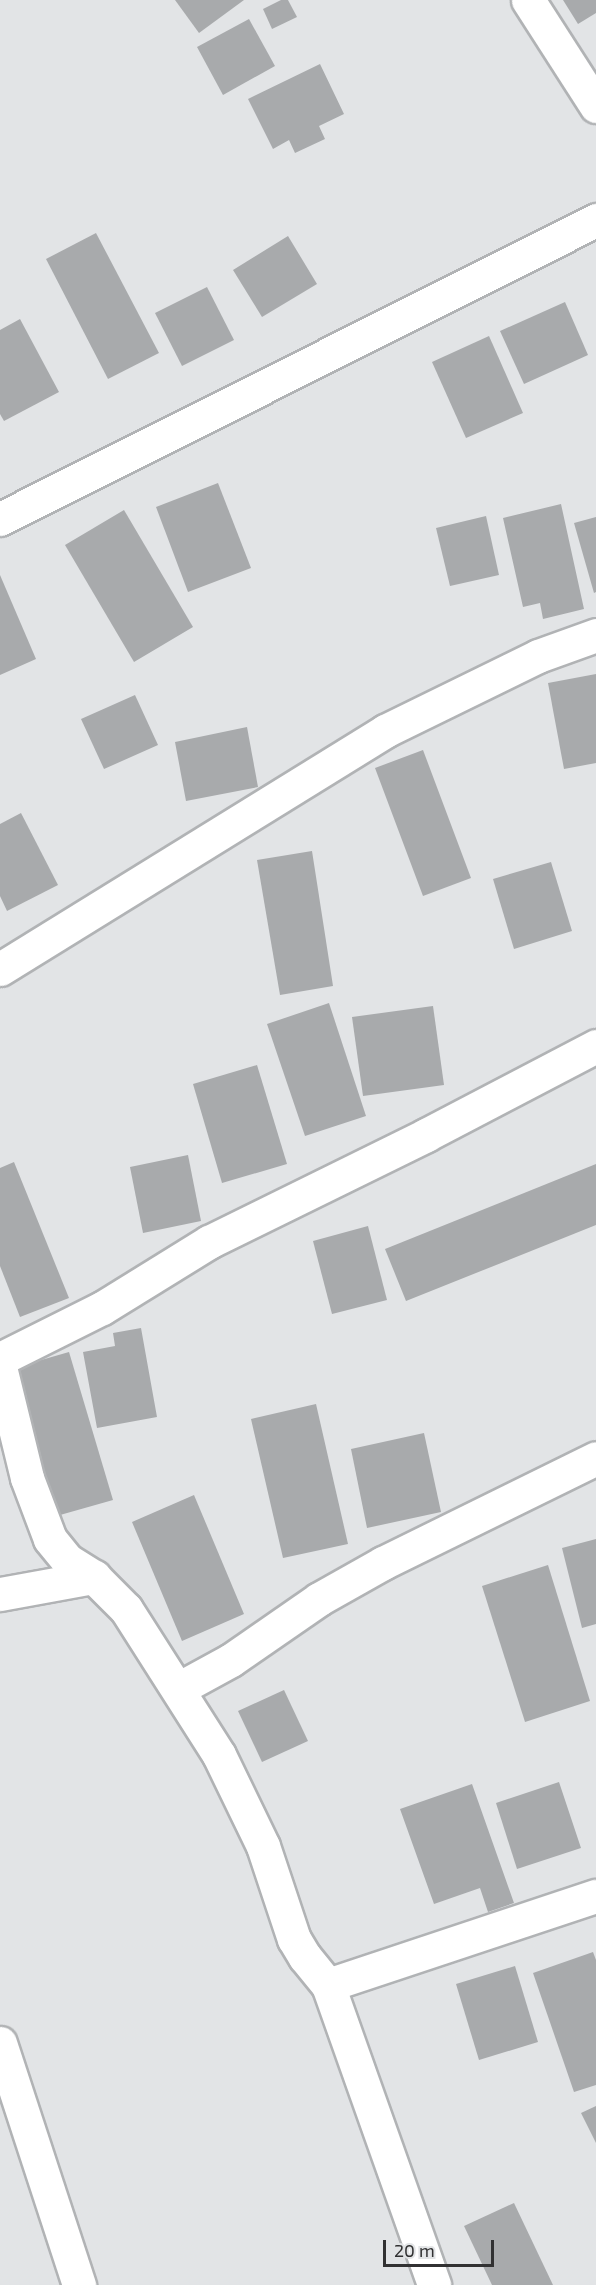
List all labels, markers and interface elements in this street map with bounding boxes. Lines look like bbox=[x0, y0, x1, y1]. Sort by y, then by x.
scale bar bbox=[386, 2228, 497, 2266]
text: 20 m bbox=[394, 2239, 435, 2261]

